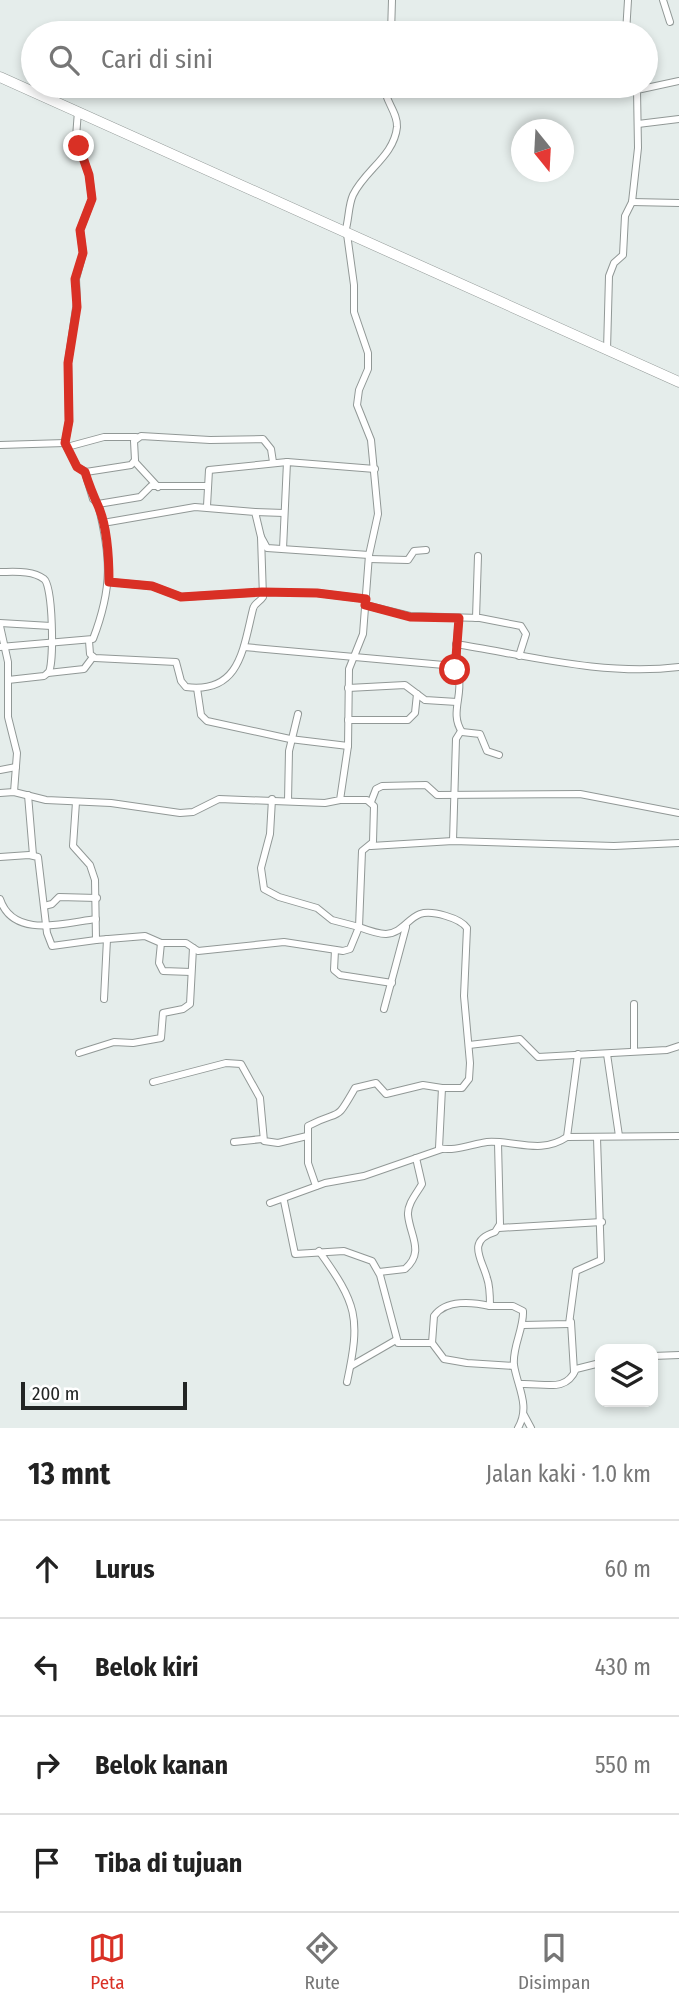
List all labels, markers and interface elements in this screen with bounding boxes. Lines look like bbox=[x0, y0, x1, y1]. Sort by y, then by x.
search box bbox=[21, 21, 658, 98]
icon: search bbox=[45, 41, 83, 79]
text: Cari di sini bbox=[101, 44, 213, 75]
north arrow bbox=[511, 119, 574, 182]
route end bbox=[63, 130, 94, 161]
route start bbox=[439, 654, 470, 685]
map controls bbox=[595, 1344, 658, 1407]
button: layers bbox=[595, 1344, 658, 1407]
scale bar bbox=[21, 1379, 187, 1411]
text: 200 m bbox=[32, 1382, 79, 1405]
text: 13 mnt bbox=[28, 1456, 110, 1492]
text: Jalan kaki · 1.0 km bbox=[486, 1460, 651, 1488]
icon: ahead bbox=[28, 1550, 66, 1588]
text: Lurus bbox=[95, 1554, 155, 1585]
text: 60 m bbox=[605, 1555, 651, 1583]
icon: left bbox=[28, 1648, 66, 1686]
text: Belok kiri bbox=[95, 1652, 198, 1683]
text: 430 m bbox=[595, 1653, 651, 1681]
icon: right bbox=[28, 1746, 66, 1784]
text: Belok kanan bbox=[95, 1750, 228, 1781]
text: 550 m bbox=[595, 1751, 651, 1779]
icon: arrive bbox=[28, 1844, 66, 1882]
text: Tiba di tujuan bbox=[95, 1848, 242, 1879]
tab: Peta bbox=[88, 1929, 126, 1994]
tab: Rute bbox=[303, 1929, 341, 1994]
tab: Disimpan bbox=[518, 1929, 591, 1994]

